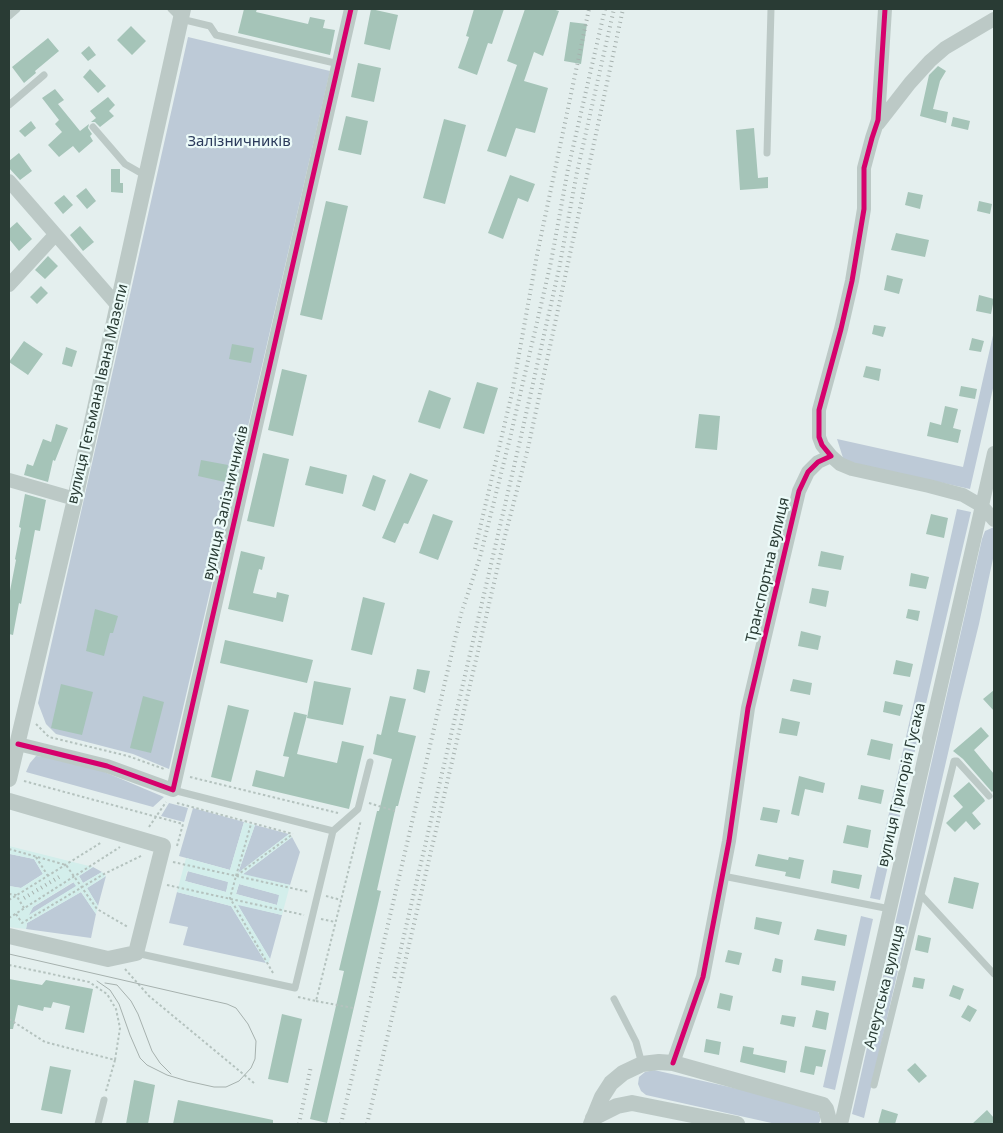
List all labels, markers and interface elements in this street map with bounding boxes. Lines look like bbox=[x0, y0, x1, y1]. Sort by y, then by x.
park label: Залізничників bbox=[187, 133, 291, 151]
street label: вулиця Гетьмана Івана Мазепи bbox=[64, 282, 132, 506]
street label: вулиця Залізничників bbox=[199, 424, 253, 582]
street label: Транспортна вулиця bbox=[743, 496, 793, 644]
street label: вулиця Григорія Гусака bbox=[874, 701, 930, 869]
street label: Алеутська вулиця bbox=[861, 923, 909, 1051]

